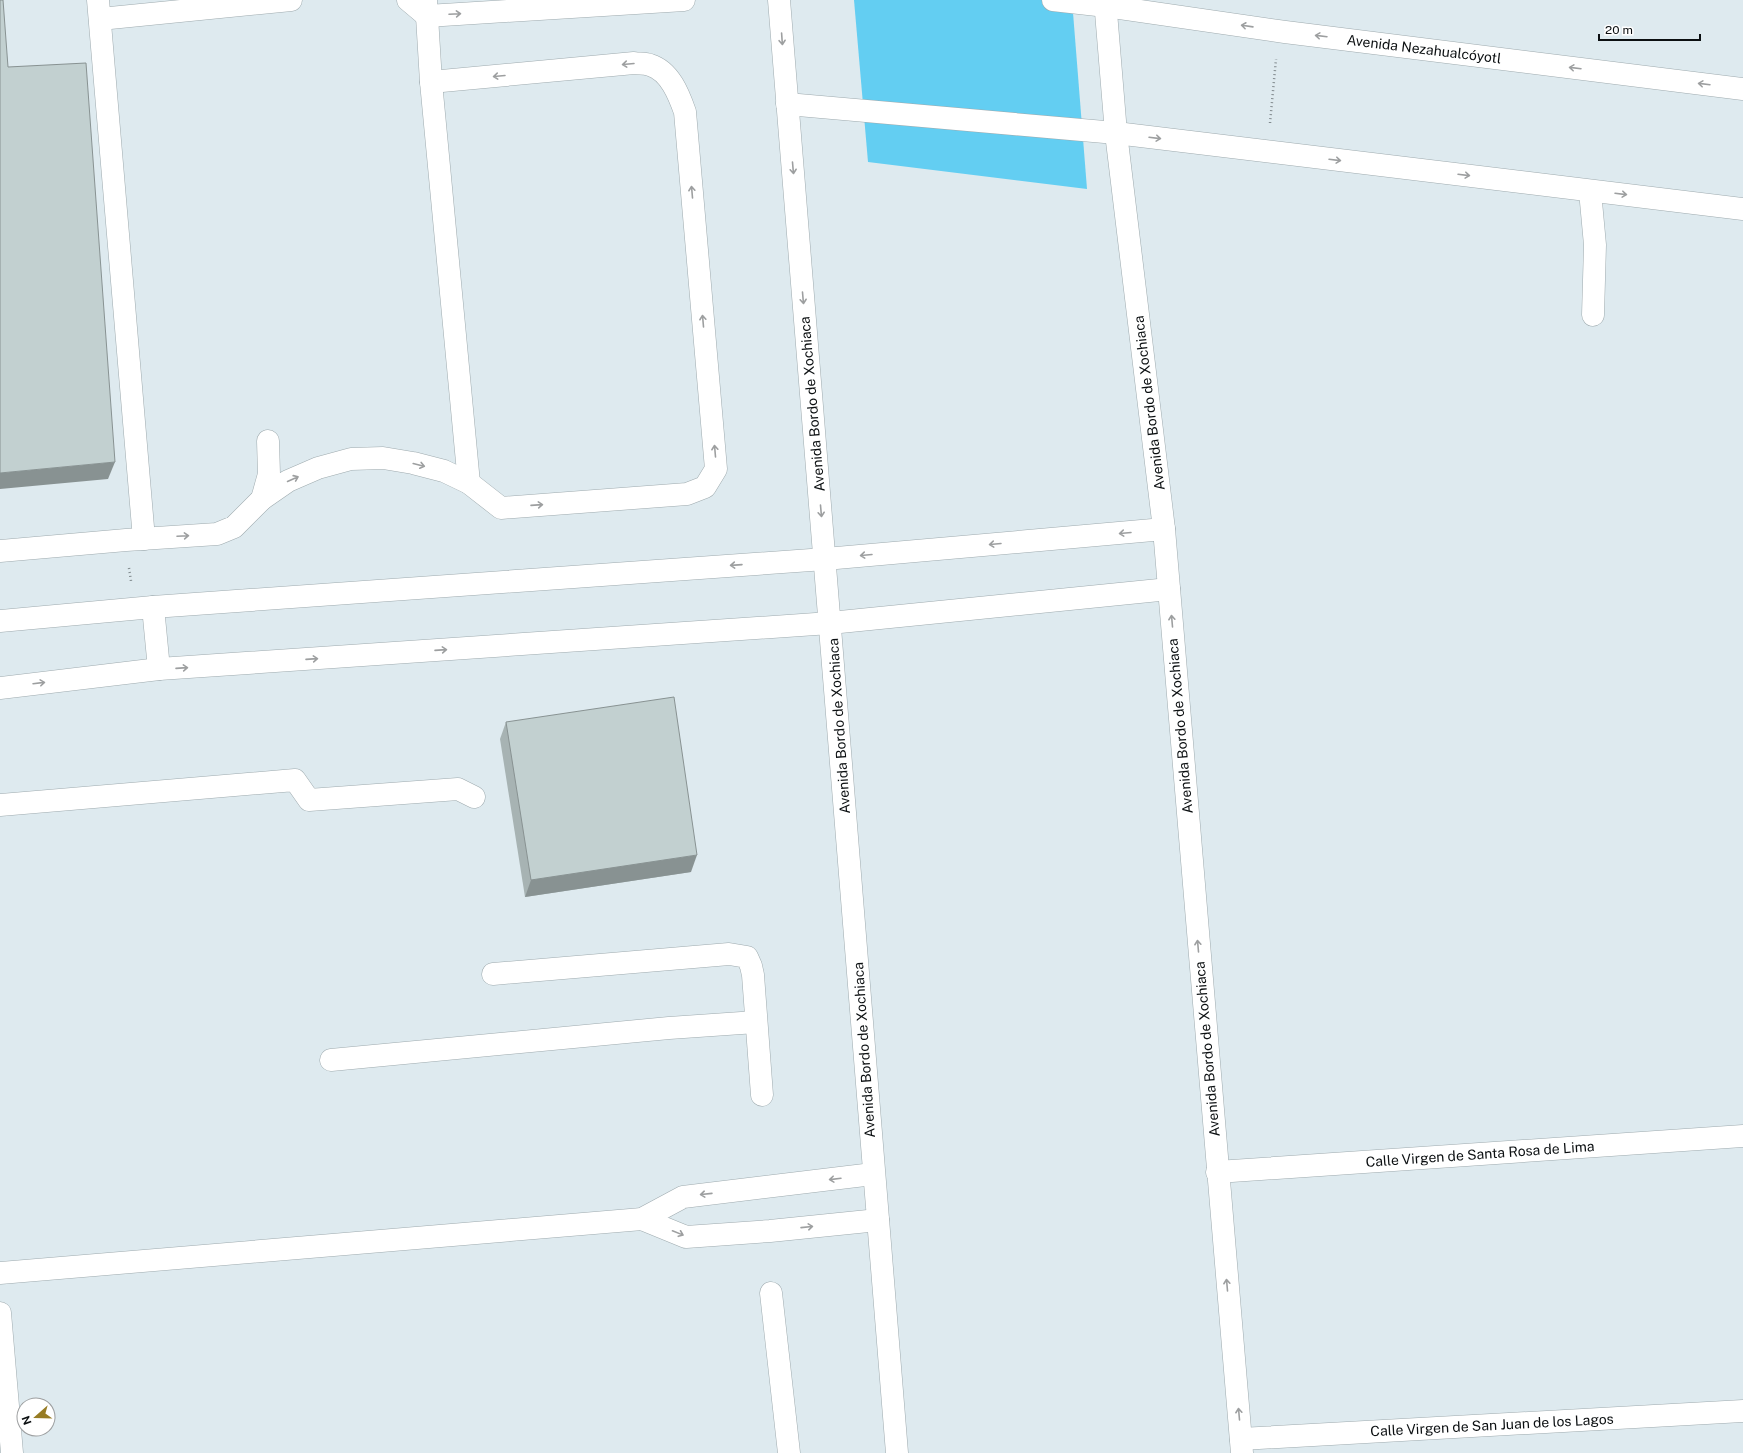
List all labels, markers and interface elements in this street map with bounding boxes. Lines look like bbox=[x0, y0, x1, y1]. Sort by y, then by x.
one-way arrow bbox=[448, 10, 461, 18]
scale bar bbox=[1599, 16, 1700, 42]
one-way arrow bbox=[1241, 22, 1254, 30]
text: 20 m bbox=[1605, 23, 1633, 37]
one-way arrow bbox=[779, 32, 786, 45]
one-way arrow bbox=[1315, 32, 1328, 40]
street label: Avenida Nezahualcóyotl bbox=[1346, 32, 1502, 66]
one-way arrow bbox=[622, 60, 635, 67]
one-way arrow bbox=[1569, 64, 1582, 72]
one-way arrow bbox=[493, 72, 506, 80]
one-way arrow bbox=[1698, 81, 1711, 88]
one-way arrow bbox=[1148, 134, 1161, 142]
one-way arrow bbox=[1328, 156, 1341, 164]
one-way arrow bbox=[789, 161, 796, 174]
one-way arrow bbox=[1457, 172, 1470, 179]
one-way arrow bbox=[689, 186, 696, 199]
one-way arrow bbox=[1614, 190, 1627, 198]
one-way arrow bbox=[800, 291, 807, 304]
one-way arrow bbox=[700, 315, 707, 328]
street label: Avenida Bordo de Xochiaca bbox=[1130, 315, 1168, 491]
street label: Avenida Bordo de Xochiaca bbox=[796, 316, 828, 492]
one-way arrow bbox=[711, 445, 718, 458]
one-way arrow bbox=[412, 461, 425, 469]
one-way arrow bbox=[287, 475, 299, 482]
one-way arrow bbox=[530, 501, 543, 508]
one-way arrow bbox=[817, 504, 824, 517]
one-way arrow bbox=[1119, 529, 1132, 536]
one-way arrow bbox=[176, 533, 189, 540]
one-way arrow bbox=[989, 540, 1002, 548]
one-way arrow bbox=[860, 552, 873, 559]
one-way arrow bbox=[730, 562, 743, 569]
one-way arrow bbox=[1168, 615, 1175, 628]
street label: Avenida Bordo de Xochiaca bbox=[825, 638, 853, 814]
street label: Avenida Bordo de Xochiaca bbox=[1164, 638, 1196, 814]
one-way arrow bbox=[434, 646, 447, 653]
one-way arrow bbox=[305, 655, 318, 662]
one-way arrow bbox=[175, 664, 188, 671]
one-way arrow bbox=[32, 679, 45, 687]
one-way arrow bbox=[1195, 940, 1202, 953]
street label: Avenida Bordo de Xochiaca bbox=[1191, 961, 1223, 1137]
street label: Avenida Bordo de Xochiaca bbox=[850, 962, 878, 1138]
street label: Calle Virgen de Santa Rosa de Lima bbox=[1365, 1138, 1595, 1170]
one-way arrow bbox=[829, 1175, 842, 1183]
one-way arrow bbox=[700, 1191, 713, 1198]
one-way arrow bbox=[800, 1223, 813, 1231]
one-way arrow bbox=[672, 1230, 684, 1238]
one-way arrow bbox=[1224, 1279, 1231, 1292]
north arrow bbox=[16, 1397, 56, 1437]
one-way arrow bbox=[1235, 1408, 1242, 1421]
street label: Calle Virgen de San Juan de los Lagos bbox=[1370, 1411, 1614, 1439]
text: N bbox=[19, 1414, 34, 1427]

